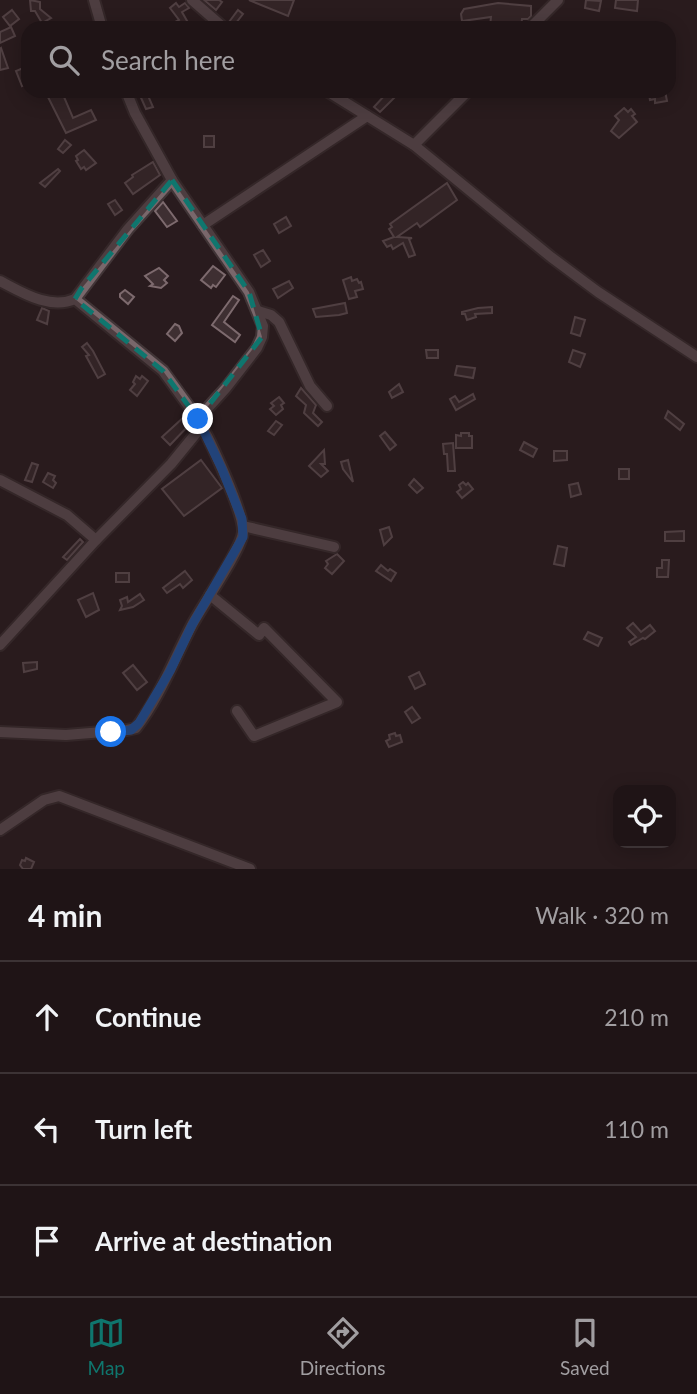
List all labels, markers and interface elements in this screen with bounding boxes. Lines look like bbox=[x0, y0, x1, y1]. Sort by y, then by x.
search box bbox=[21, 21, 676, 98]
icon: search bbox=[45, 41, 83, 79]
text: Search here bbox=[101, 44, 235, 76]
route end bbox=[182, 403, 213, 434]
route start bbox=[95, 716, 126, 747]
map controls bbox=[613, 785, 676, 848]
button: locate bbox=[613, 785, 676, 848]
text: 4 min bbox=[28, 897, 102, 933]
text: Walk · 320 m bbox=[535, 901, 669, 929]
icon: ahead bbox=[28, 998, 66, 1036]
text: Continue bbox=[95, 1001, 201, 1033]
text: 210 m bbox=[604, 1003, 669, 1031]
icon: left bbox=[28, 1110, 66, 1148]
text: Turn left bbox=[95, 1113, 192, 1145]
text: 110 m bbox=[604, 1115, 669, 1143]
icon: arrive bbox=[28, 1222, 66, 1260]
text: Arrive at destination bbox=[95, 1225, 332, 1257]
tab: Map bbox=[87, 1314, 125, 1379]
tab: Directions bbox=[300, 1314, 386, 1379]
tab: Saved bbox=[560, 1314, 610, 1379]

